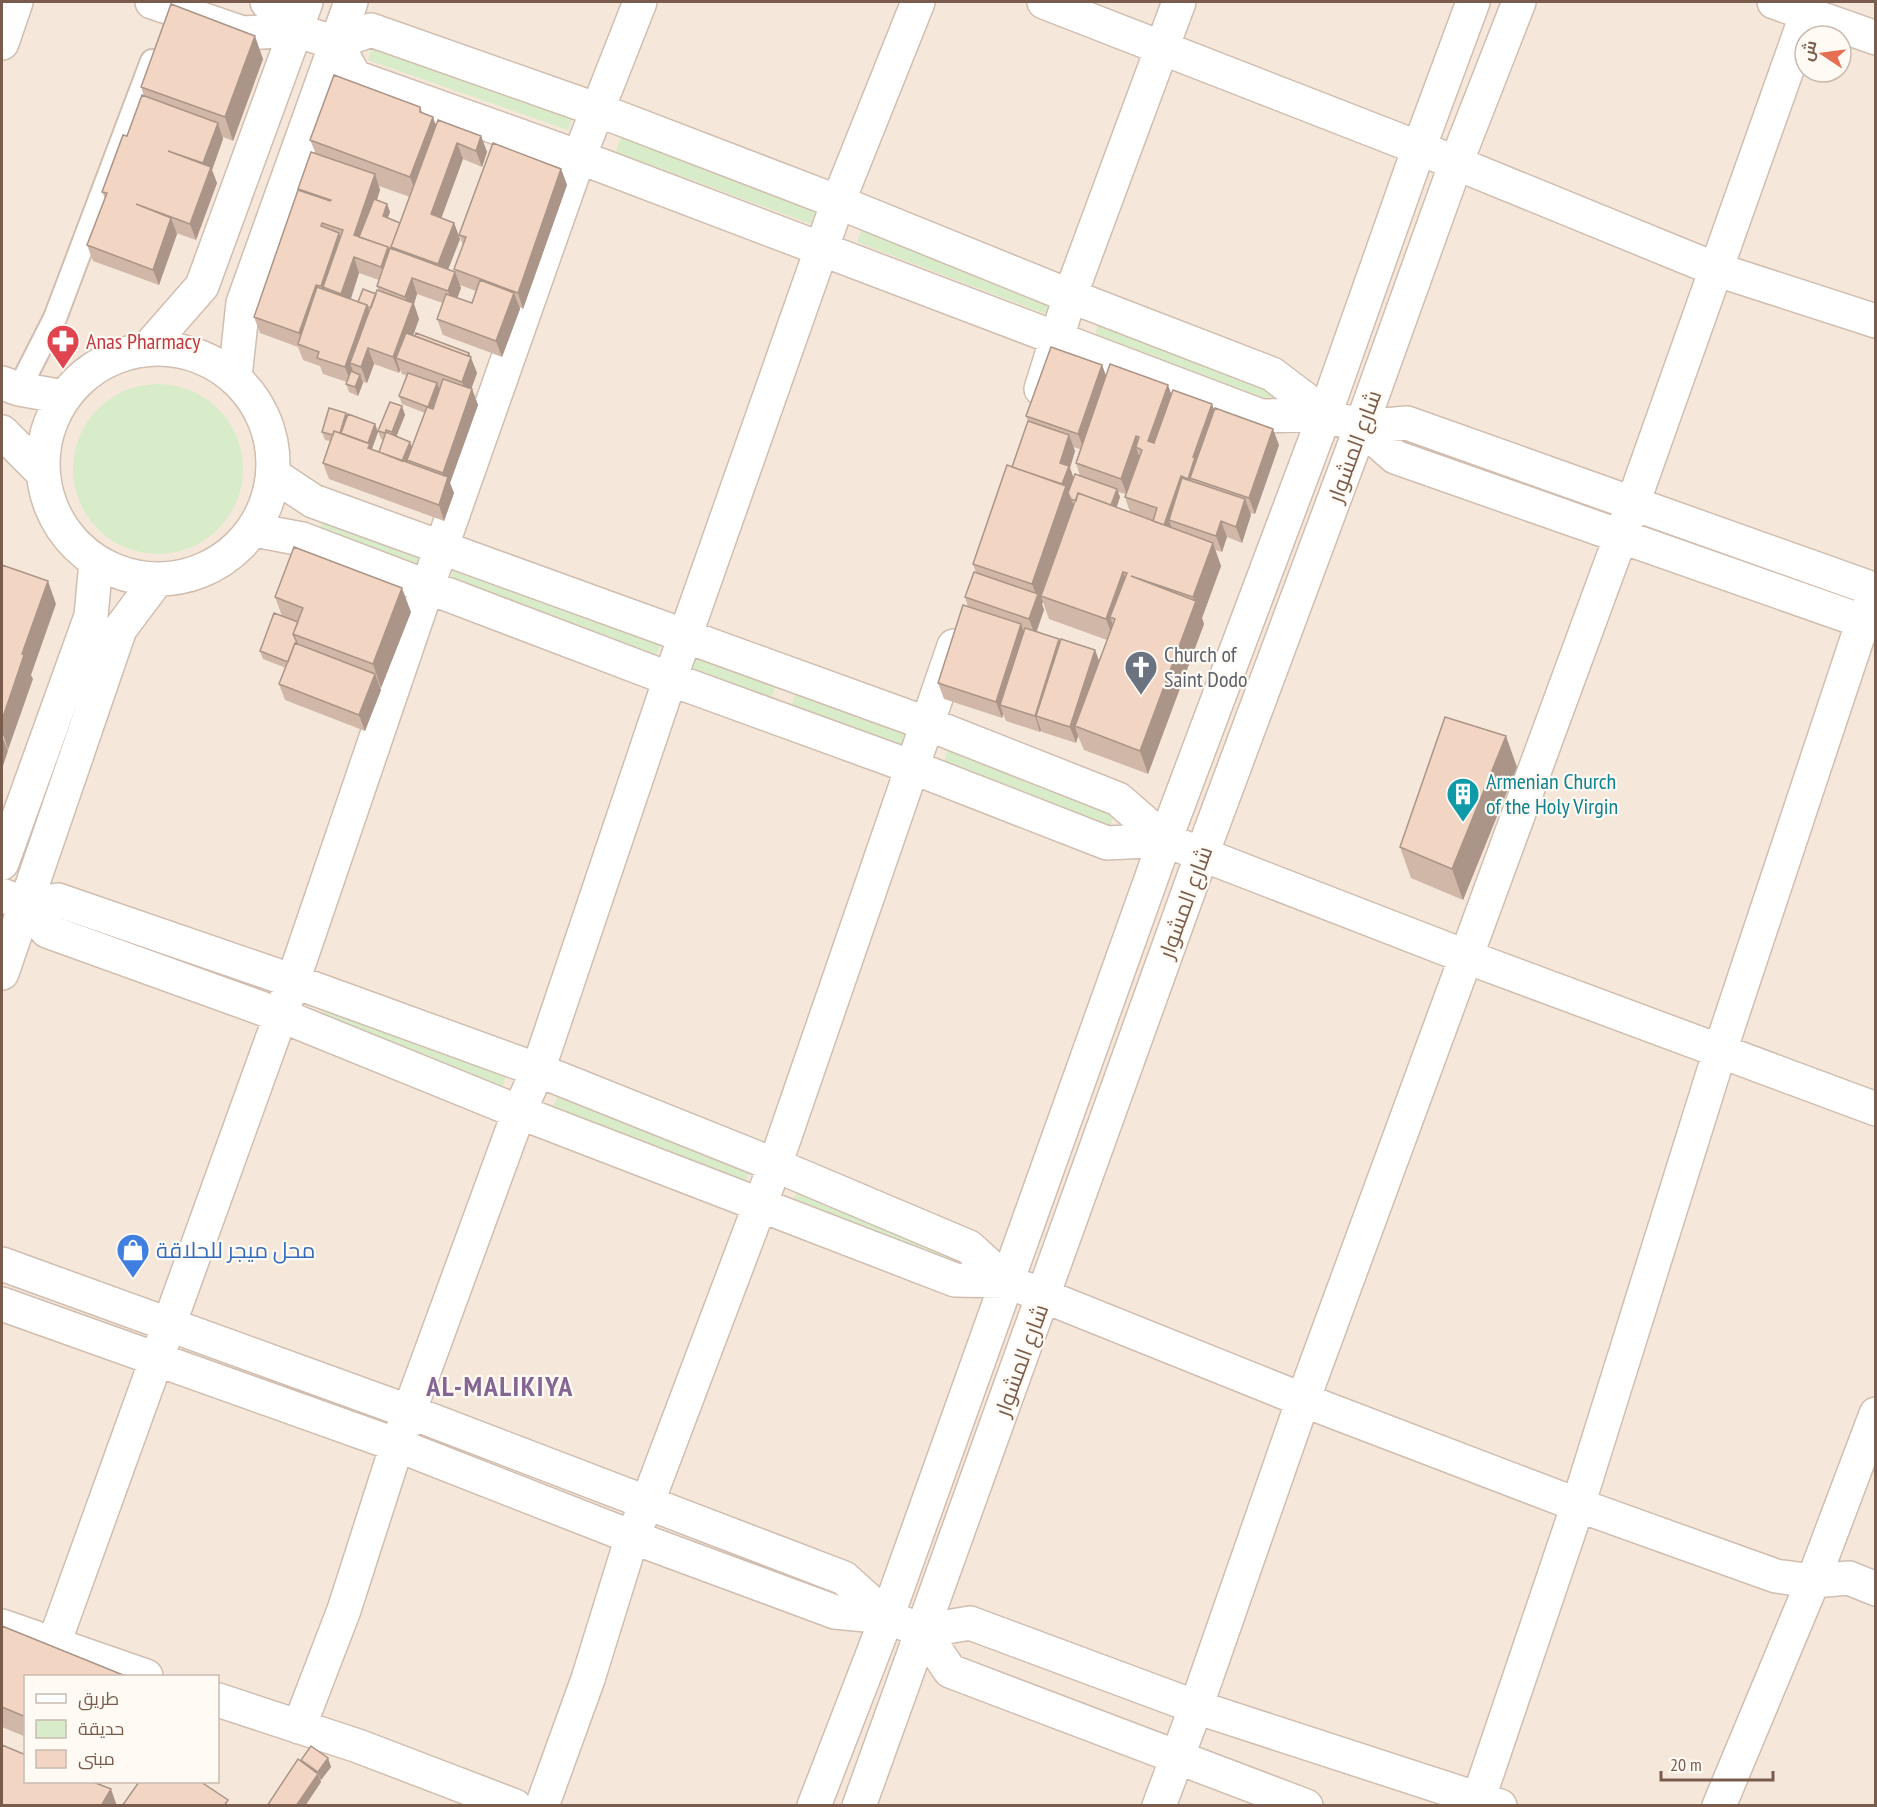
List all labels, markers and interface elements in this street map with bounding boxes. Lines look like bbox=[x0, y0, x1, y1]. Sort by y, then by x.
north arrow bbox=[1793, 24, 1853, 84]
text: ش bbox=[1796, 38, 1820, 63]
pharmacy icon: Anas Pharmacy bbox=[45, 323, 81, 370]
place label: Anas Pharmacy bbox=[86, 327, 201, 355]
street label: شارع المشوار bbox=[1320, 386, 1388, 508]
place label: Church of Saint Dodo bbox=[1164, 640, 1247, 693]
church icon: Church of Saint Dodo bbox=[1123, 649, 1159, 696]
place label: Armenian Church of the Holy Virgin bbox=[1486, 767, 1618, 820]
building icon: Armenian Church of the Holy Virgin bbox=[1445, 776, 1481, 823]
street label: شارع المشوار bbox=[1151, 842, 1219, 964]
shop icon: محل ميجر للحلاقة bbox=[115, 1232, 151, 1279]
place label: محل ميجر للحلاقة bbox=[156, 1236, 315, 1264]
street label: شارع المشوار bbox=[987, 1300, 1055, 1422]
district label: AL-MALIKIYA bbox=[425, 1367, 574, 1404]
legend bbox=[24, 1675, 219, 1783]
text: طريق bbox=[78, 1687, 119, 1711]
text: حديقة bbox=[78, 1717, 124, 1740]
scale bar bbox=[1661, 1744, 1774, 1782]
text: مبنى bbox=[78, 1747, 115, 1770]
text: 20 m bbox=[1670, 1753, 1702, 1776]

